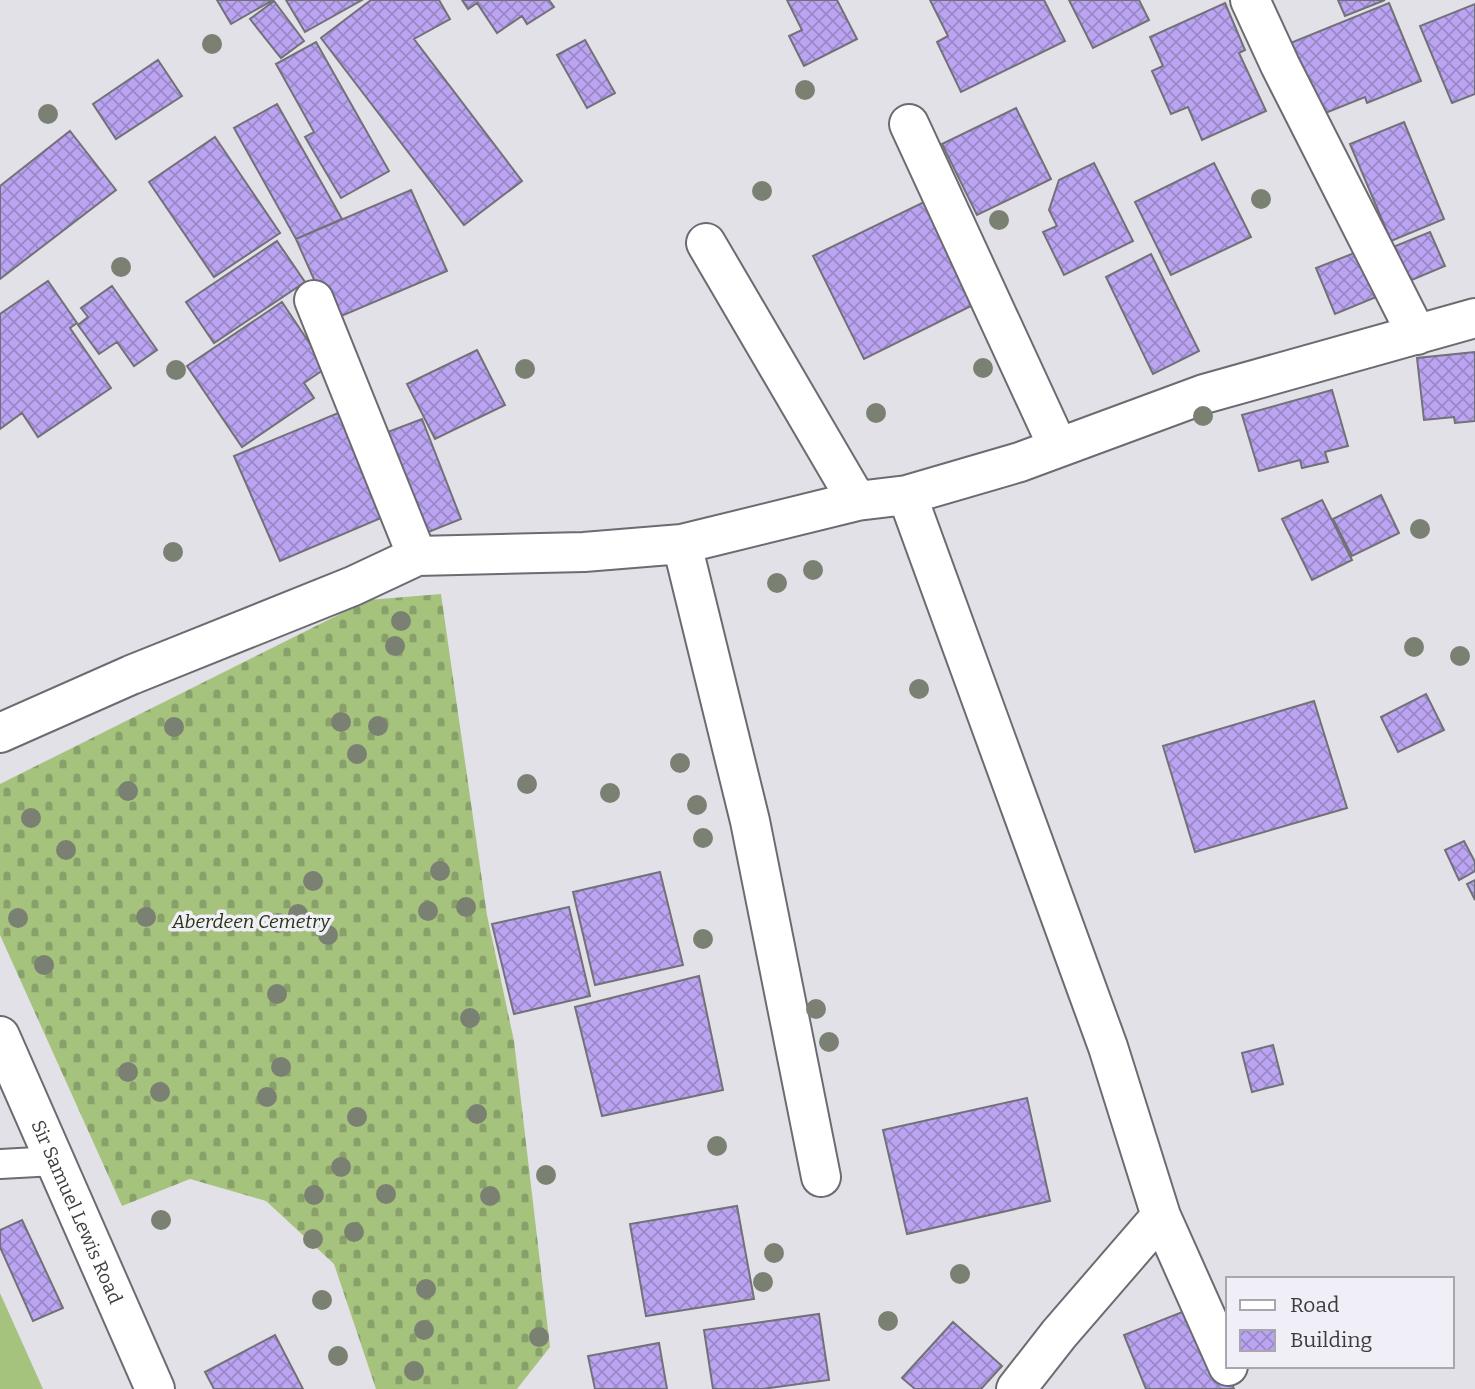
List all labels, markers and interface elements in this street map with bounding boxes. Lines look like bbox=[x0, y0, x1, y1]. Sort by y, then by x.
park label: Aberdeen Cemetry bbox=[171, 910, 331, 933]
street label: Sir Samuel Lewis Road bbox=[27, 1116, 128, 1307]
legend bbox=[1226, 1277, 1454, 1368]
text: Road bbox=[1290, 1292, 1339, 1318]
text: Building bbox=[1290, 1327, 1373, 1353]

